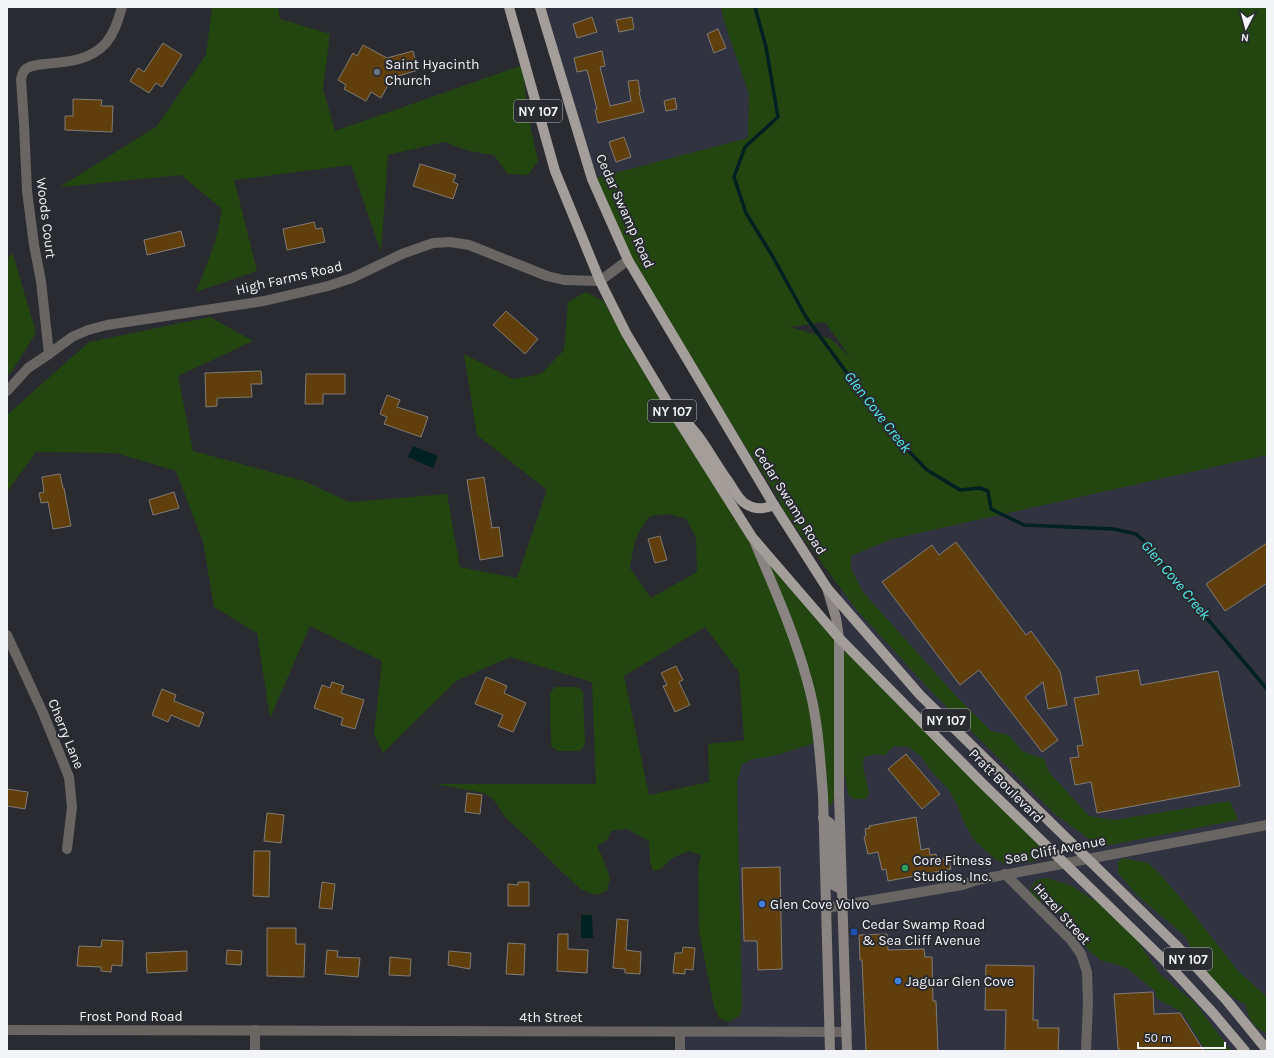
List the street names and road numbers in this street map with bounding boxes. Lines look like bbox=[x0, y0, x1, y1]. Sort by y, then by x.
road number: NY 107 bbox=[514, 100, 562, 122]
street label: Cedar Swamp Road bbox=[592, 151, 658, 271]
street label: Woods Court bbox=[33, 177, 59, 259]
street label: High Farms Road bbox=[234, 257, 344, 299]
road number: NY 107 bbox=[648, 400, 696, 422]
street label: Cedar Swamp Road bbox=[750, 444, 830, 558]
street label: Cherry Lane bbox=[44, 696, 88, 772]
road number: NY 107 bbox=[922, 709, 970, 731]
street label: Pratt Boulevard bbox=[965, 745, 1047, 827]
street label: Sea Cliff Avenue bbox=[1003, 832, 1107, 868]
street label: Hazel Street bbox=[1030, 880, 1094, 948]
road number: NY 107 bbox=[1164, 948, 1212, 970]
street label: Frost Pond Road bbox=[79, 1008, 183, 1025]
street label: 4th Street bbox=[519, 1009, 583, 1026]

